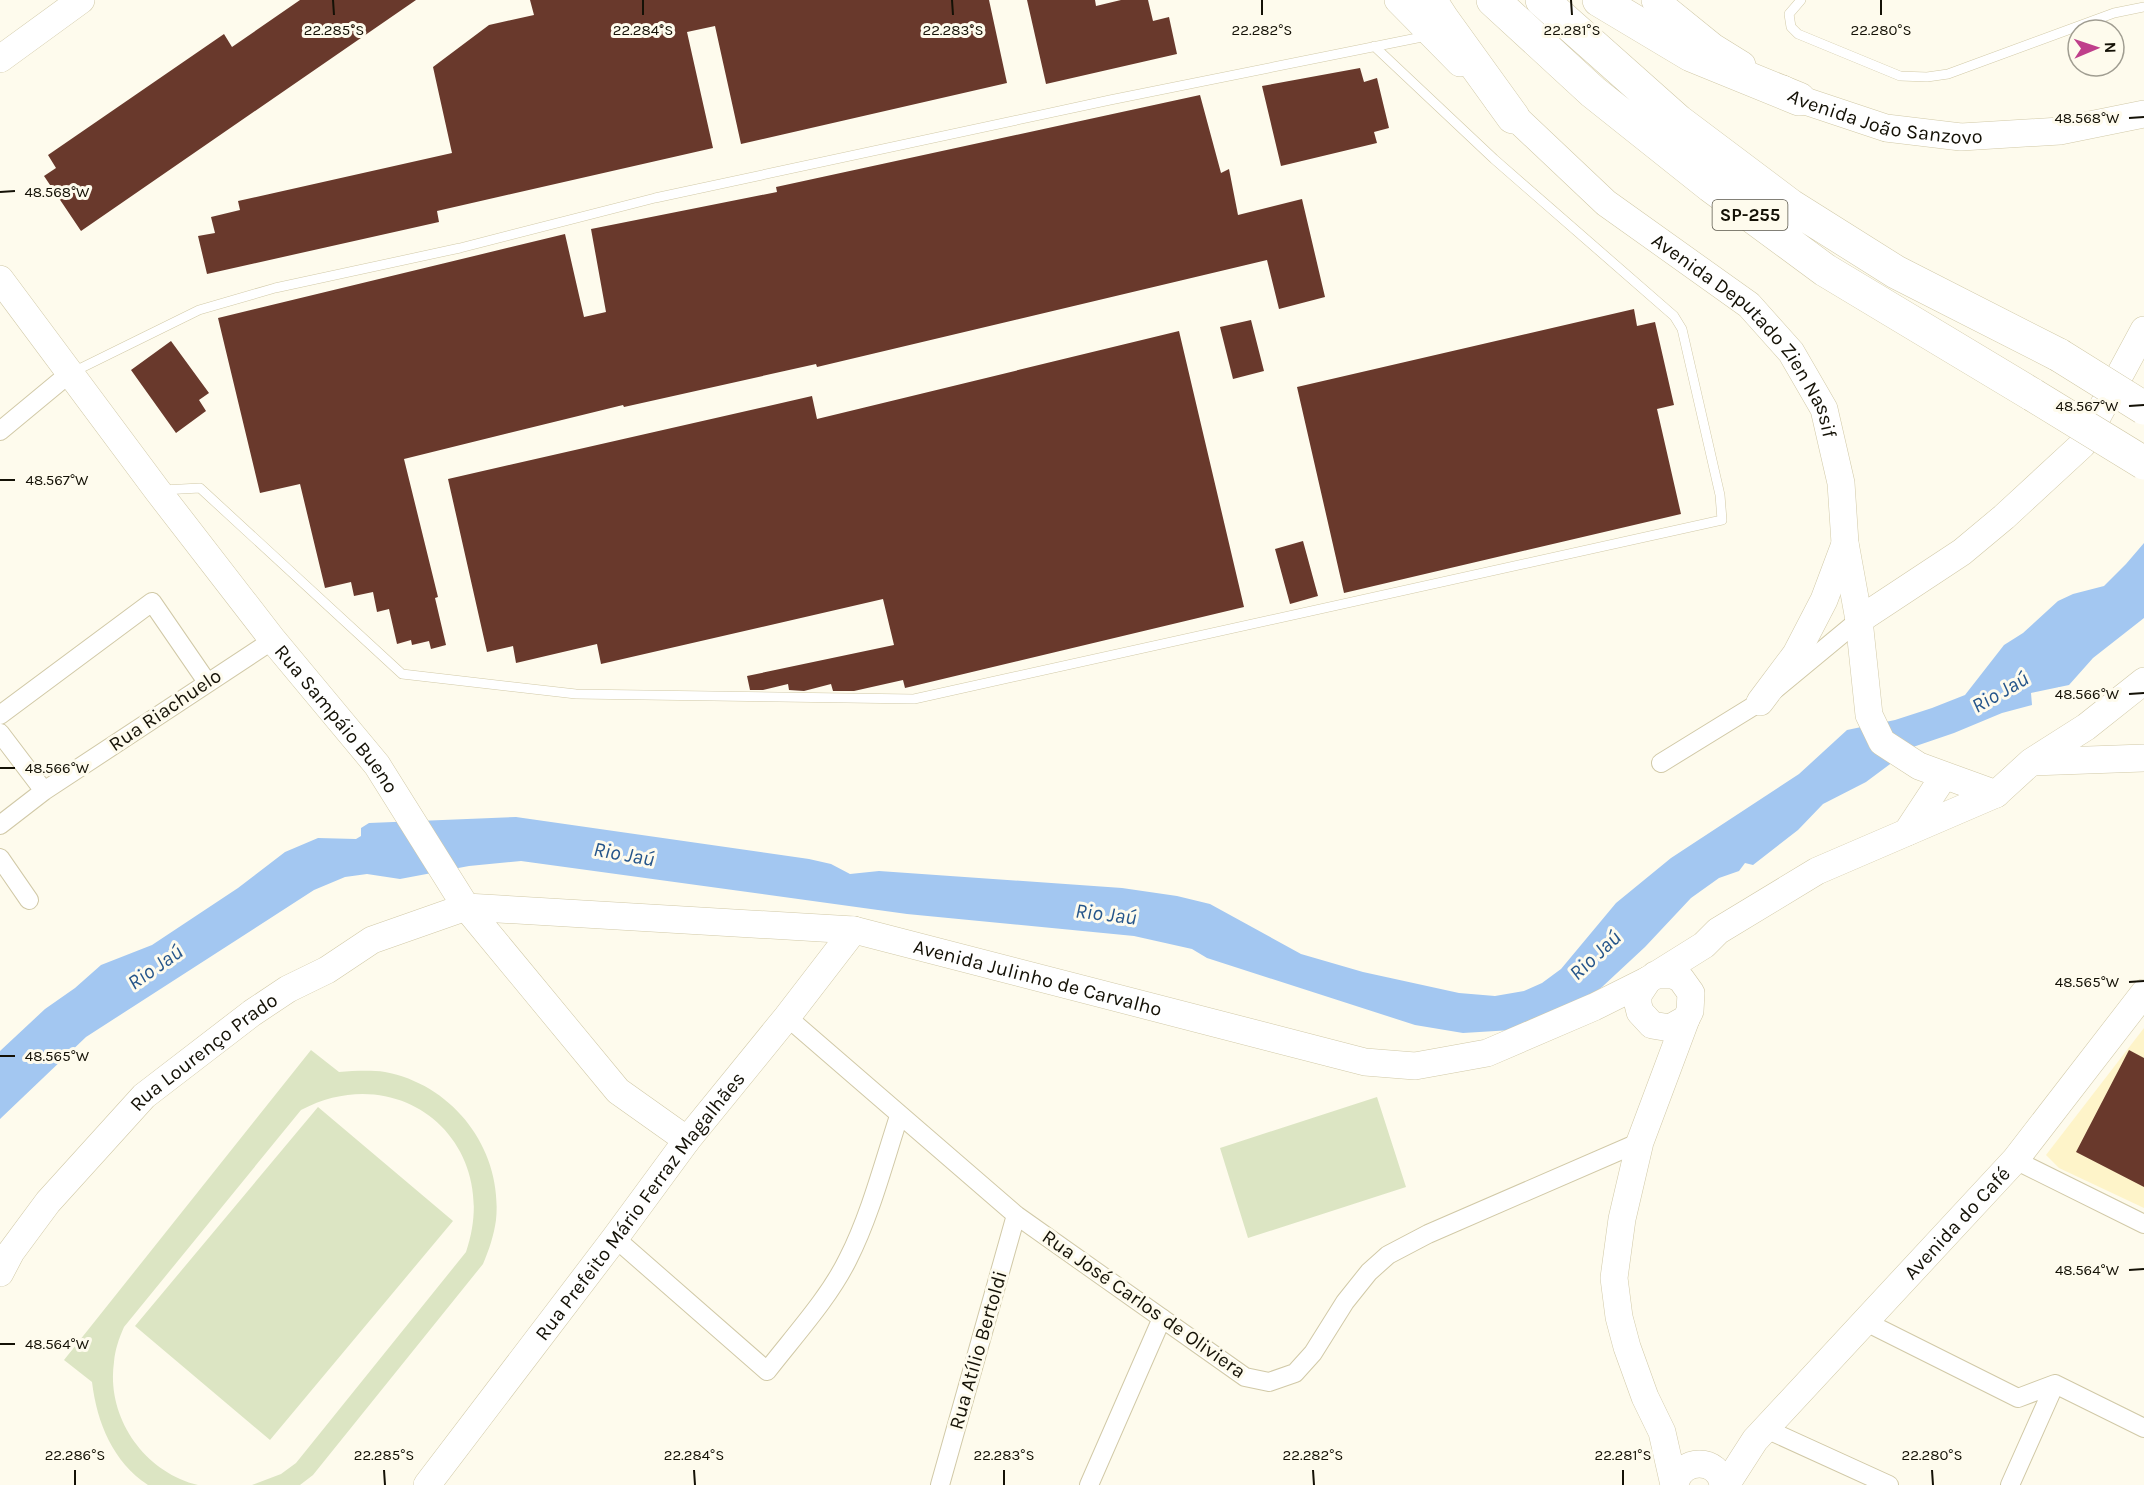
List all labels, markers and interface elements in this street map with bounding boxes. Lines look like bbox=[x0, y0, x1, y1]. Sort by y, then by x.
north arrow bbox=[2066, 18, 2126, 78]
text: 22.285°S bbox=[304, 21, 364, 39]
text: 22.284°S bbox=[613, 21, 673, 39]
text: 22.283°S bbox=[922, 21, 984, 39]
text: 22.282°S bbox=[1232, 21, 1292, 39]
text: 22.281°S bbox=[1543, 21, 1601, 39]
text: 22.280°S bbox=[1850, 21, 1912, 39]
text: N bbox=[2101, 41, 2120, 54]
street label: Avenida João Sanzovo bbox=[1784, 84, 1983, 148]
text: 48.568°W bbox=[2054, 109, 2120, 127]
text: 48.568°W bbox=[24, 183, 90, 201]
road number: SP-255 bbox=[1712, 200, 1788, 230]
street label: Avenida Deputado Zien Nassif bbox=[1648, 228, 1842, 440]
text: 48.567°W bbox=[2056, 397, 2119, 415]
text: 48.567°W bbox=[26, 471, 89, 489]
street label: Rua Sampáio Bueno bbox=[270, 640, 403, 797]
street label: Rua Riachuelo bbox=[104, 664, 226, 756]
water label: Rio Jaú bbox=[1967, 666, 2033, 718]
text: 48.566°W bbox=[2055, 685, 2120, 703]
text: 48.566°W bbox=[25, 759, 90, 777]
water label: Rio Jaú bbox=[592, 837, 656, 871]
water label: Rio Jaú bbox=[1074, 898, 1138, 930]
water label: Rio Jaú bbox=[1564, 925, 1626, 985]
street label: Avenida Julinho de Carvalho bbox=[911, 934, 1165, 1021]
water label: Rio Jaú bbox=[123, 939, 187, 995]
text: 48.565°W bbox=[2055, 973, 2120, 991]
street label: Rua Lourenço Prado bbox=[125, 988, 282, 1116]
text: 48.565°W bbox=[25, 1047, 90, 1065]
street label: Rua Prefeito Mário Ferraz Magalhães bbox=[530, 1067, 749, 1345]
street label: Avenida do Café bbox=[1899, 1162, 2015, 1284]
street label: Rua José Carlos de Oliviera bbox=[1038, 1225, 1250, 1383]
text: 48.564°W bbox=[2055, 1261, 2120, 1279]
street label: Rua Atílio Bertoldi bbox=[944, 1268, 1012, 1432]
text: 48.564°W bbox=[25, 1335, 90, 1353]
text: 22.286°S bbox=[45, 1446, 105, 1464]
text: 22.285°S bbox=[354, 1446, 414, 1464]
text: 22.284°S bbox=[664, 1446, 724, 1464]
text: 22.283°S bbox=[973, 1446, 1035, 1464]
text: 22.282°S bbox=[1283, 1446, 1343, 1464]
text: 22.281°S bbox=[1594, 1446, 1652, 1464]
text: 22.280°S bbox=[1901, 1446, 1963, 1464]

